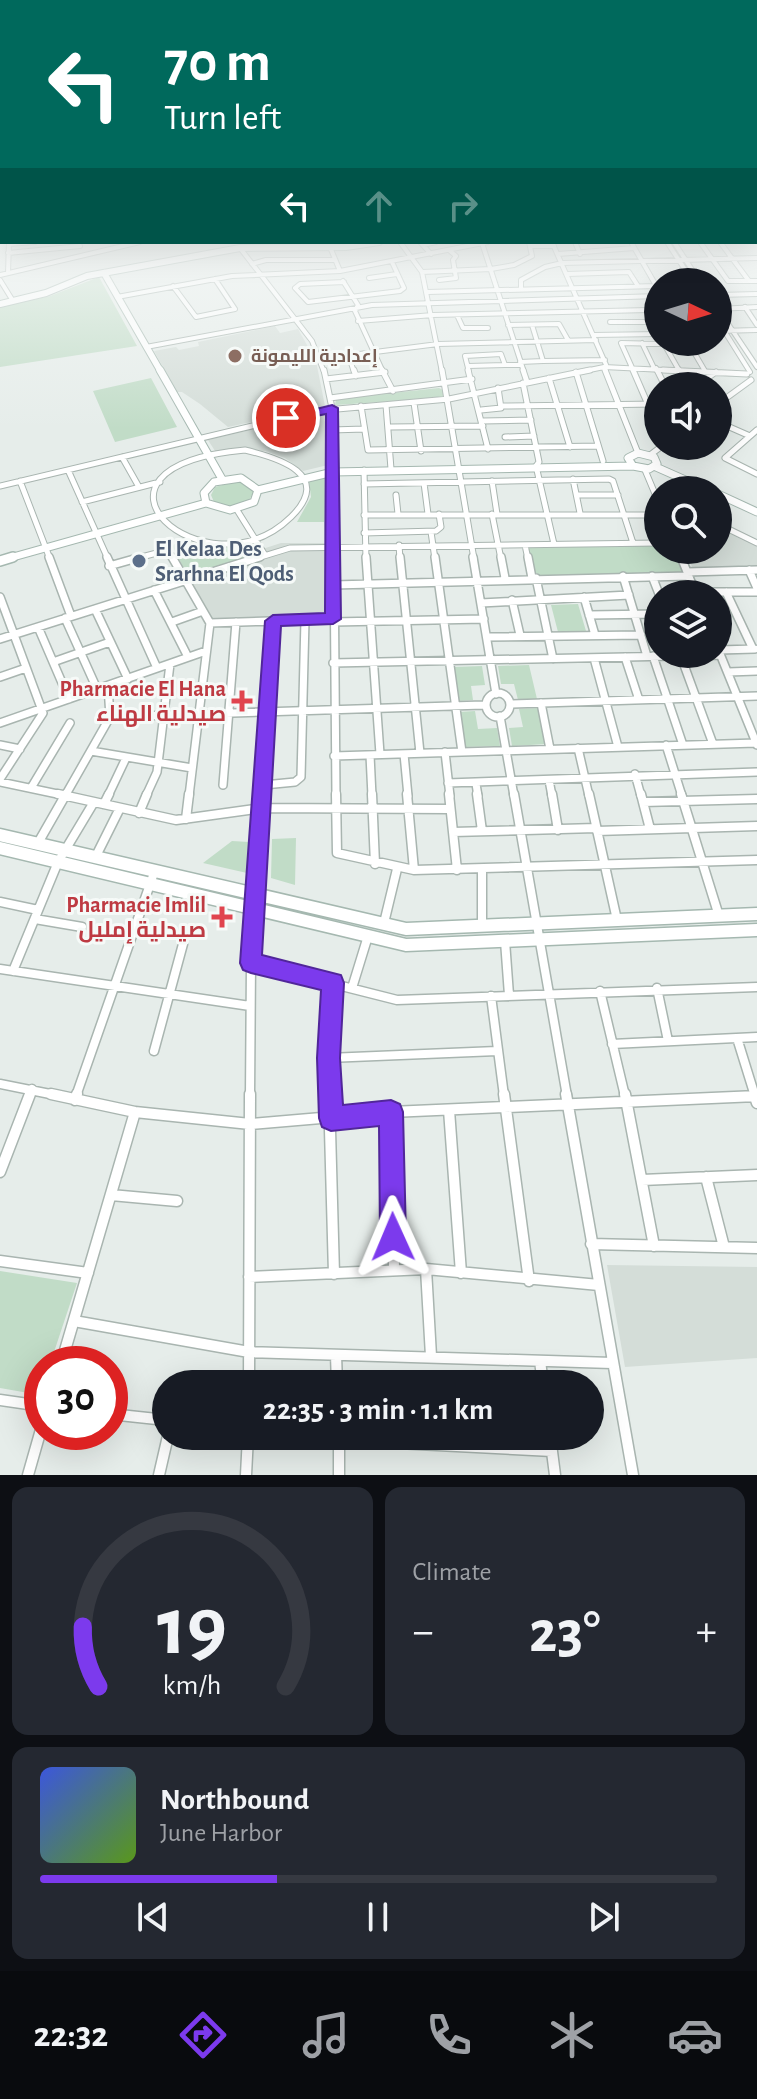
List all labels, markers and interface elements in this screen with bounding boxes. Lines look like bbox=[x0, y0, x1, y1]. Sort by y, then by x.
icon: left bbox=[32, 32, 136, 136]
text: 70 m bbox=[164, 35, 271, 91]
text: Turn left bbox=[164, 100, 281, 136]
icon: left bbox=[273, 184, 317, 228]
icon: ahead bbox=[357, 184, 401, 228]
icon: right bbox=[441, 184, 485, 228]
north arrow bbox=[644, 268, 732, 356]
map controls bbox=[644, 268, 732, 668]
marker: إعدادية الليمونة bbox=[226, 347, 244, 365]
place label: إعدادية الليمونة bbox=[251, 348, 378, 368]
button: sound bbox=[644, 372, 732, 460]
pin bbox=[252, 384, 320, 452]
icon: arrive bbox=[264, 396, 308, 440]
button: search bbox=[644, 476, 732, 564]
place label: El Kelaa Des Srarhna El Qods bbox=[155, 538, 294, 586]
marker: El Kelaa Des Srarhna El Qods bbox=[130, 552, 148, 570]
button: layers bbox=[644, 580, 732, 668]
place label: Pharmacie El Hana صيدلية الهناء bbox=[60, 678, 226, 727]
marker: Pharmacie El Hana صيدلية الهناء bbox=[233, 692, 251, 710]
place label: Pharmacie Imlil صيدلية إمليل bbox=[66, 894, 206, 944]
marker: Pharmacie Imlil صيدلية إمليل bbox=[213, 908, 231, 926]
position arrow bbox=[351, 1195, 435, 1279]
speed limit sign: 30 bbox=[24, 1346, 128, 1450]
text: 22:35 · 3 min · 1.1 km bbox=[263, 1395, 493, 1425]
text: Climate bbox=[413, 1559, 491, 1585]
text: 19 bbox=[157, 1586, 227, 1670]
text: 23° bbox=[529, 1603, 601, 1663]
text: − bbox=[413, 1610, 434, 1654]
text: + bbox=[696, 1610, 717, 1654]
text: km/h bbox=[163, 1671, 222, 1700]
text: Northbound bbox=[160, 1785, 309, 1815]
text: June Harbor bbox=[160, 1820, 282, 1846]
icon: previous bbox=[131, 1895, 175, 1939]
icon: pause bbox=[356, 1895, 400, 1939]
icon: next bbox=[582, 1895, 626, 1939]
icon: directions bbox=[175, 2007, 231, 2063]
icon: music bbox=[298, 2007, 354, 2063]
icon: phone bbox=[421, 2007, 477, 2063]
icon: climate bbox=[544, 2007, 600, 2063]
icon: car bbox=[667, 2007, 723, 2063]
text: 22:32 bbox=[34, 2017, 108, 2053]

